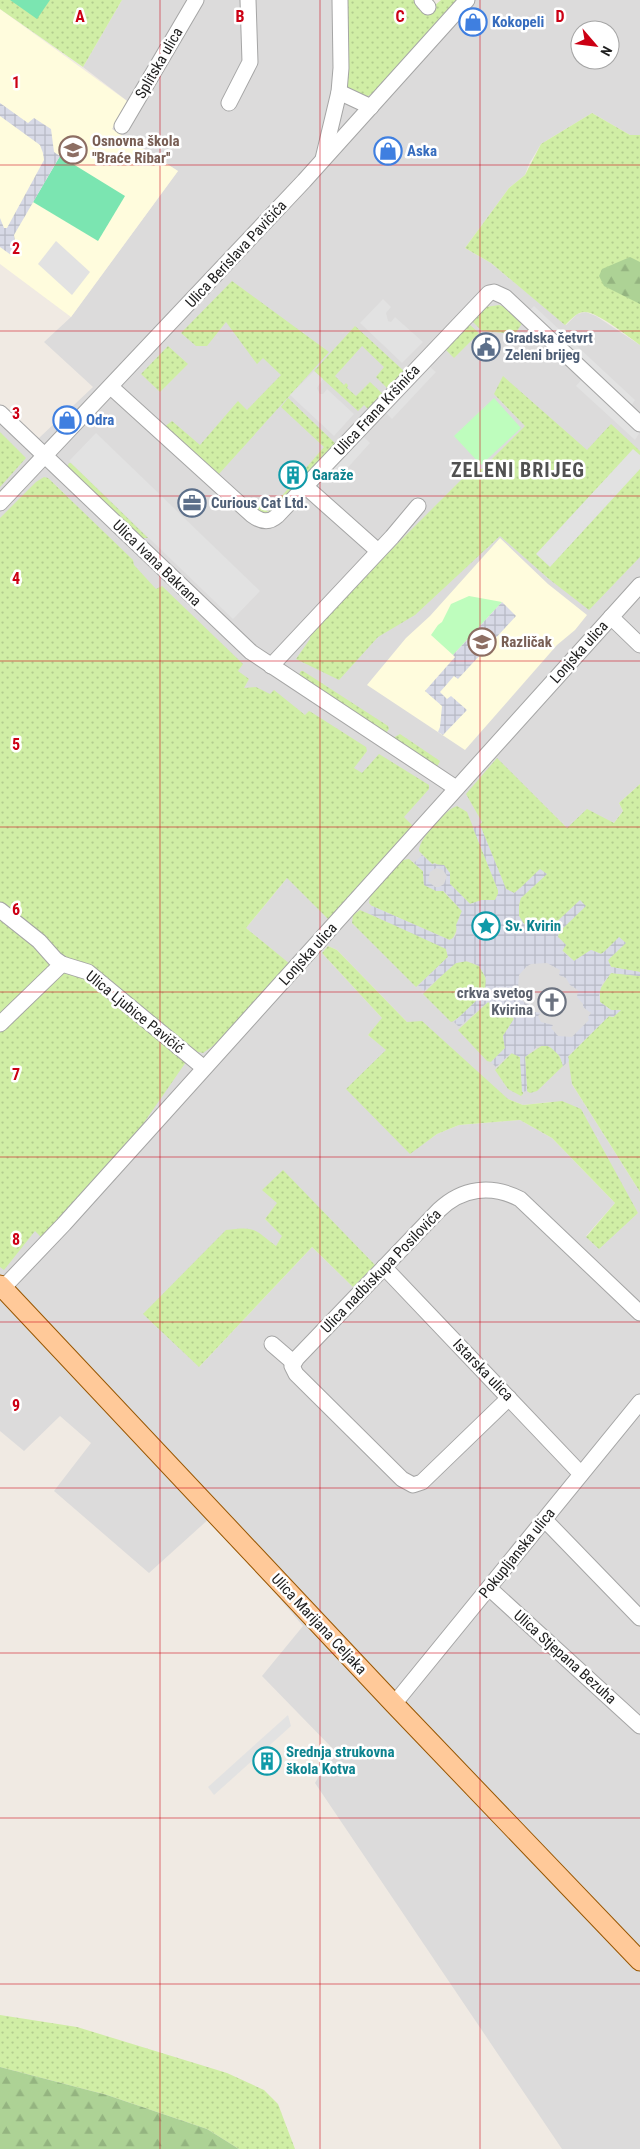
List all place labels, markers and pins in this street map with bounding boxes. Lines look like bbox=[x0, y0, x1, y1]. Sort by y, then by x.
shop icon: Kokopeli bbox=[458, 7, 488, 37]
place label: Kokopeli bbox=[492, 13, 544, 31]
place label: Osnovna škola ''Braće Ribar'' bbox=[92, 132, 180, 167]
school or university icon: Osnovna škola ''Braće Ribar'' bbox=[58, 135, 88, 165]
shop icon: Aska bbox=[373, 136, 403, 166]
place label: Aska bbox=[407, 142, 437, 160]
place label: Gradska četvrt Zeleni brijeg bbox=[505, 329, 593, 364]
public building icon: Gradska četvrt Zeleni brijeg bbox=[471, 332, 501, 362]
shop icon: Odra bbox=[52, 405, 82, 435]
place label: Odra bbox=[86, 411, 114, 429]
building icon: Garaže bbox=[278, 460, 308, 490]
place label: Garaže bbox=[312, 466, 354, 484]
office icon: Curious Cat Ltd. bbox=[177, 488, 207, 518]
place label: Curious Cat Ltd. bbox=[211, 494, 308, 512]
school or university icon: Različak bbox=[467, 627, 497, 657]
place label: Različak bbox=[501, 633, 553, 651]
place icon: Sv. Kvirin bbox=[471, 911, 501, 941]
place label: Sv. Kvirin bbox=[505, 917, 561, 935]
place label: crkva svetog Kvirina bbox=[457, 984, 533, 1019]
church icon: crkva svetog Kvirina bbox=[537, 987, 567, 1017]
place label: Srednja strukovna škola Kotva bbox=[286, 1743, 395, 1778]
building icon: Srednja strukovna škola Kotva bbox=[252, 1746, 282, 1776]

